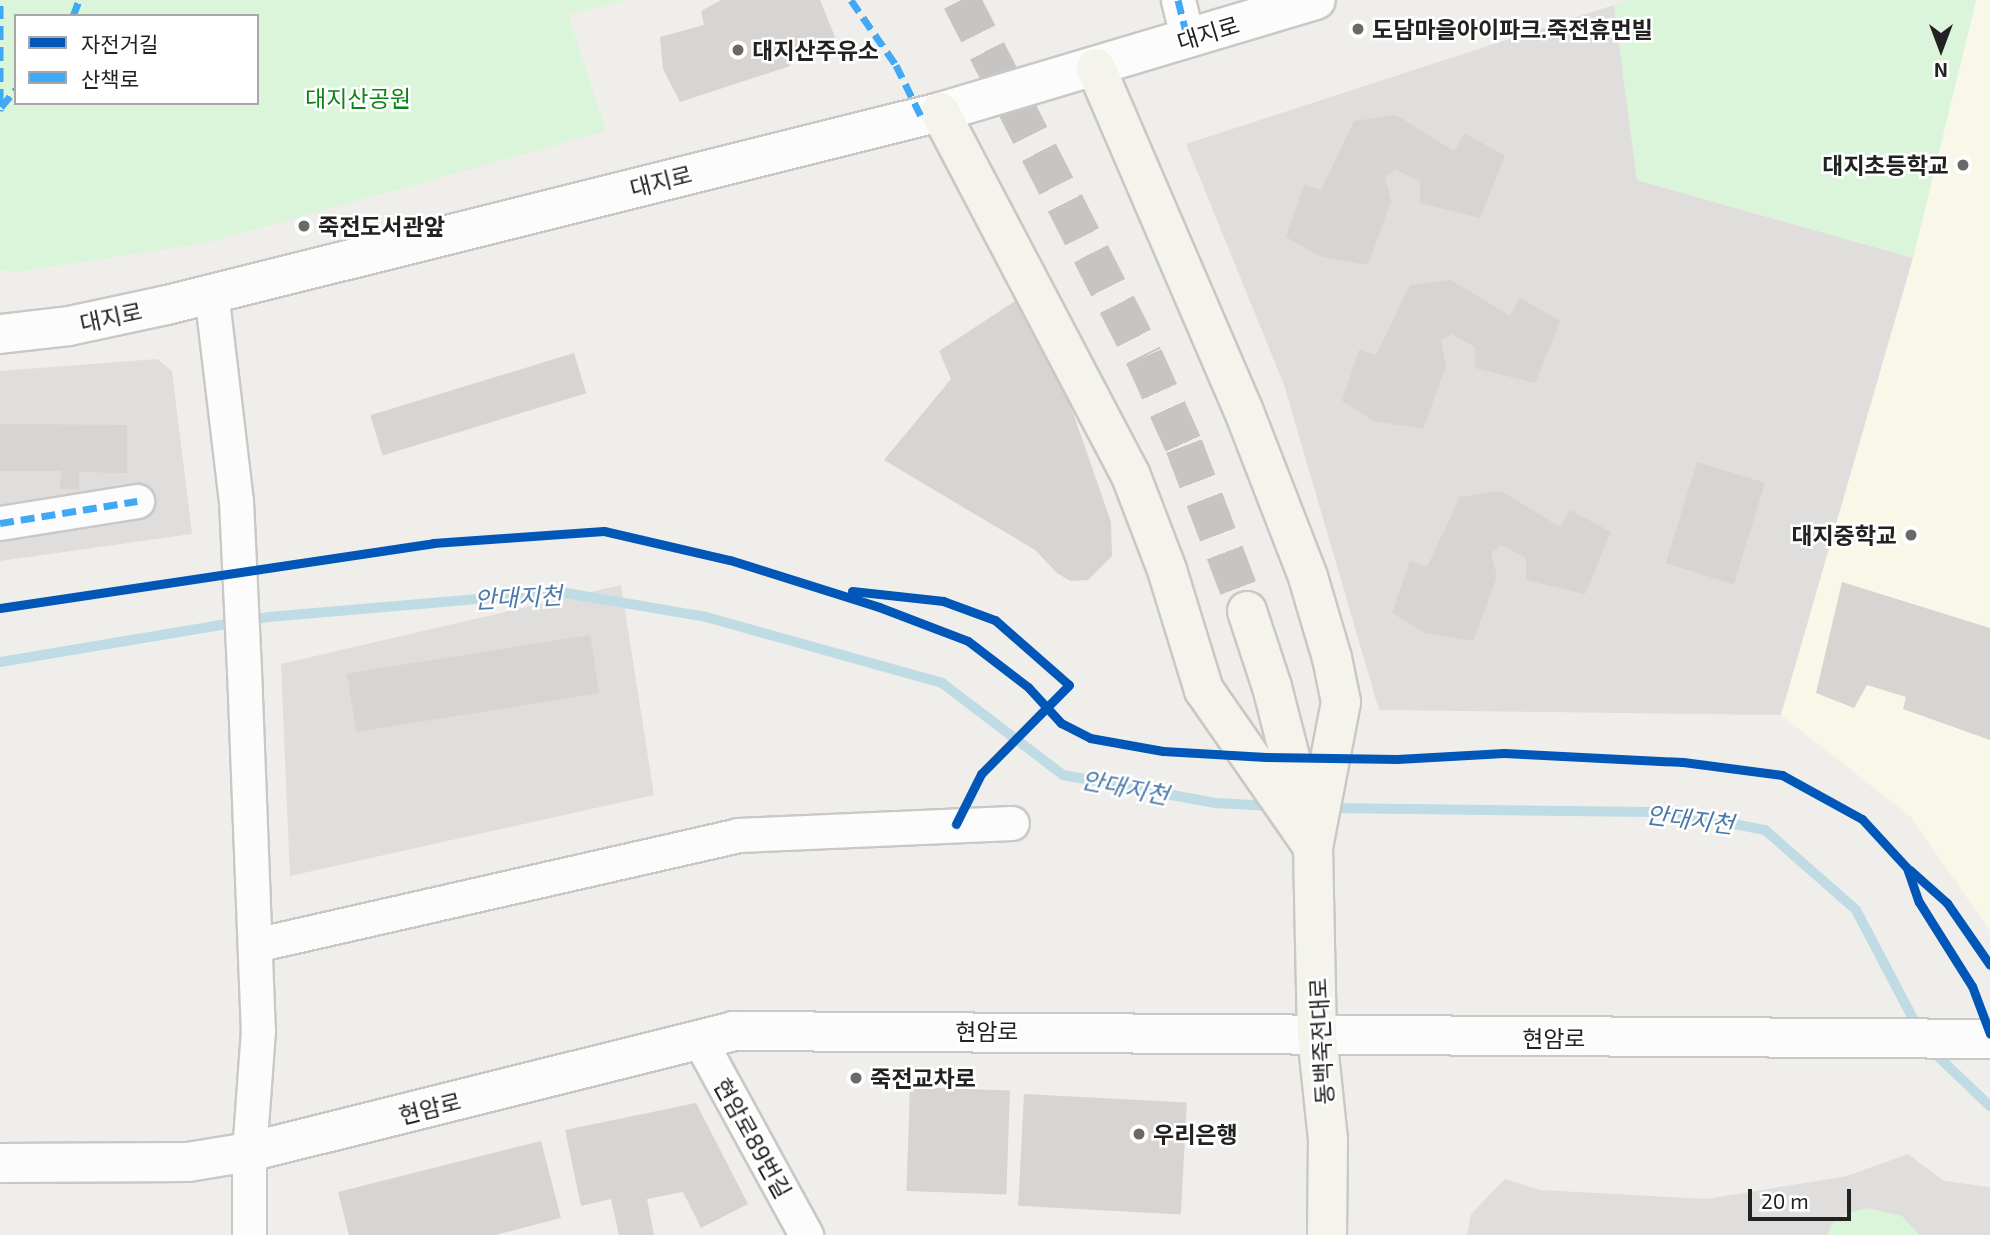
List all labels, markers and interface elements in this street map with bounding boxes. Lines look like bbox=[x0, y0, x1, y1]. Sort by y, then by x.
street label: 대지로 bbox=[1174, 11, 1242, 55]
legend bbox=[14, 14, 259, 105]
north arrow bbox=[1906, 14, 1976, 84]
place label: 도담마을아이파크.죽전휴먼빌 bbox=[1372, 15, 1653, 43]
marker: 도담마을아이파크.죽전휴먼빌 bbox=[1350, 21, 1366, 37]
text: 자전거길 bbox=[81, 31, 158, 56]
place label: 대지산주유소 bbox=[752, 36, 879, 64]
marker: 대지산주유소 bbox=[730, 42, 746, 58]
text: N bbox=[1934, 59, 1948, 82]
text: 산책로 bbox=[81, 66, 139, 91]
park label: 대지산공원 bbox=[305, 84, 411, 112]
place label: 대지초등학교 bbox=[1822, 151, 1949, 179]
marker: 대지초등학교 bbox=[1955, 157, 1971, 173]
street label: 대지로 bbox=[627, 160, 695, 202]
place label: 죽전도서관앞 bbox=[318, 212, 445, 240]
marker: 죽전도서관앞 bbox=[296, 218, 312, 234]
street label: 대지로 bbox=[77, 297, 145, 337]
place label: 대지중학교 bbox=[1791, 521, 1897, 549]
marker: 대지중학교 bbox=[1903, 527, 1919, 543]
water label: 안대지천 bbox=[473, 580, 563, 614]
water label: 안대지천 bbox=[1079, 764, 1171, 810]
water label: 안대지천 bbox=[1644, 799, 1736, 839]
street label: 동백죽전대로 bbox=[1304, 977, 1338, 1105]
street label: 현암로 bbox=[955, 1017, 1019, 1045]
street label: 현암로 bbox=[1522, 1024, 1586, 1052]
place label: 죽전교차로 bbox=[870, 1064, 976, 1092]
marker: 죽전교차로 bbox=[848, 1070, 864, 1086]
street label: 현암로89번길 bbox=[709, 1073, 797, 1203]
street label: 현암로 bbox=[396, 1087, 464, 1129]
place label: 우리은행 bbox=[1153, 1120, 1238, 1148]
marker: 우리은행 bbox=[1131, 1126, 1147, 1142]
scale bar bbox=[1752, 1176, 1855, 1220]
text: 20 m bbox=[1761, 1188, 1809, 1213]

